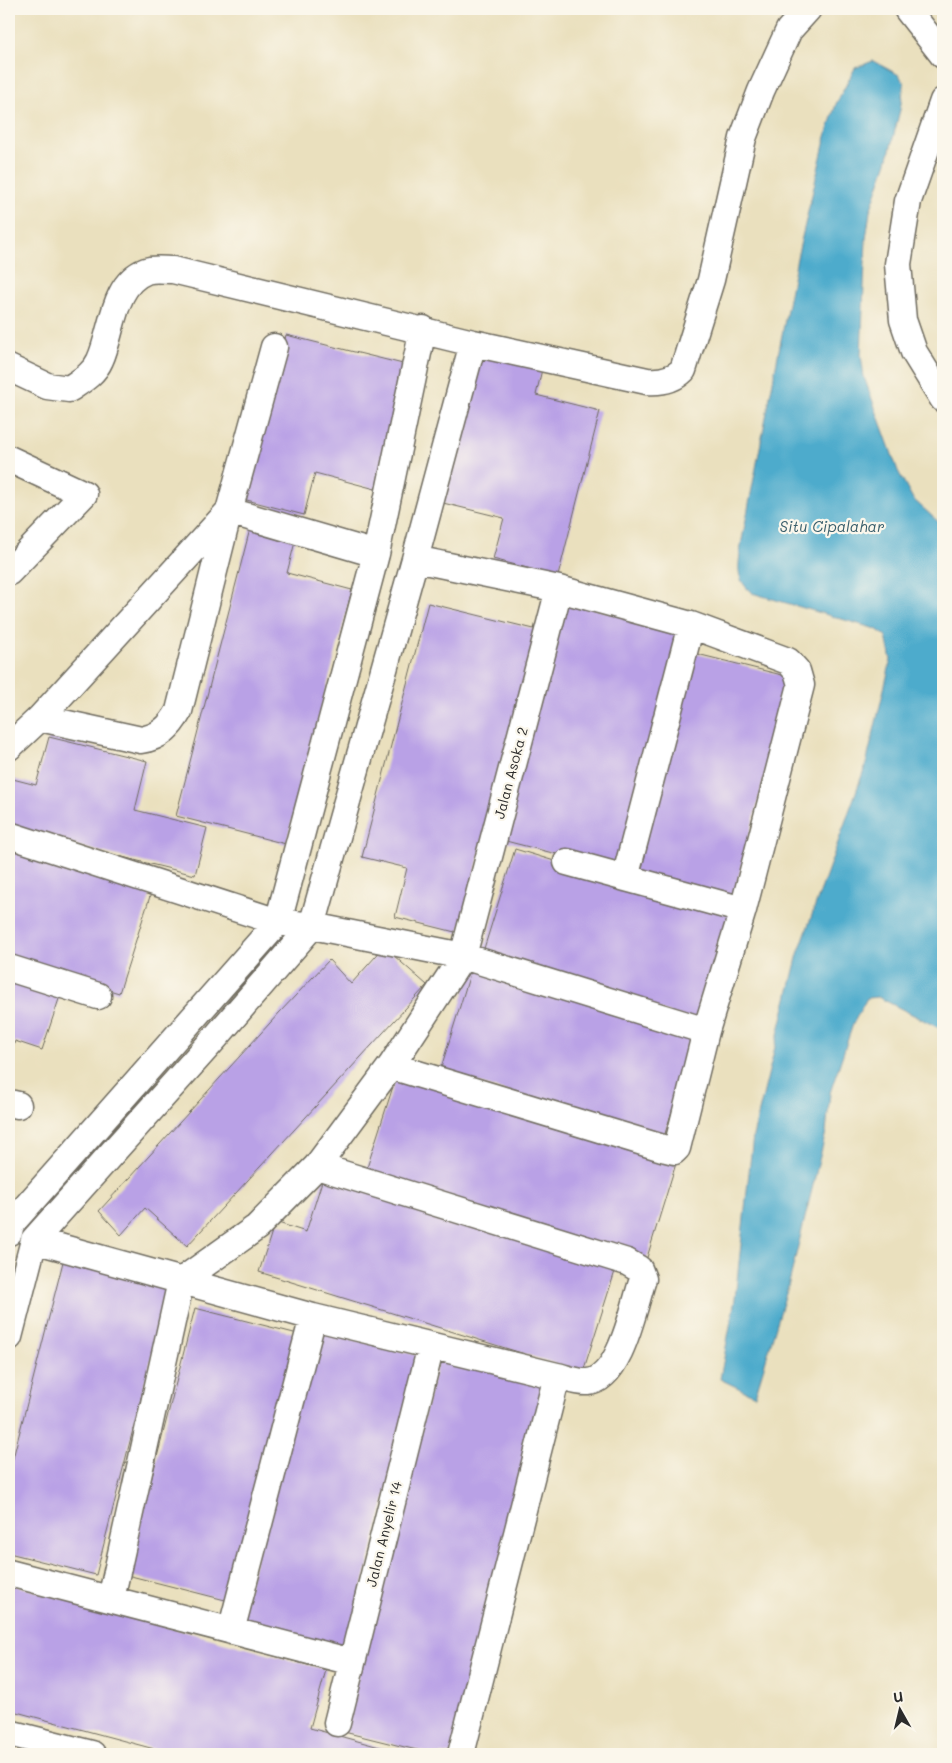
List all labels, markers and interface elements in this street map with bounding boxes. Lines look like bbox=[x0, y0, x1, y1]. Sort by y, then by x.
water label: Situ Cipalahar bbox=[780, 516, 885, 536]
street label: Jalan Asoka 2 bbox=[489, 725, 532, 821]
street label: Jalan Anyelir 14 bbox=[361, 1478, 406, 1589]
north arrow bbox=[874, 1686, 924, 1736]
text: U bbox=[892, 1687, 904, 1707]

